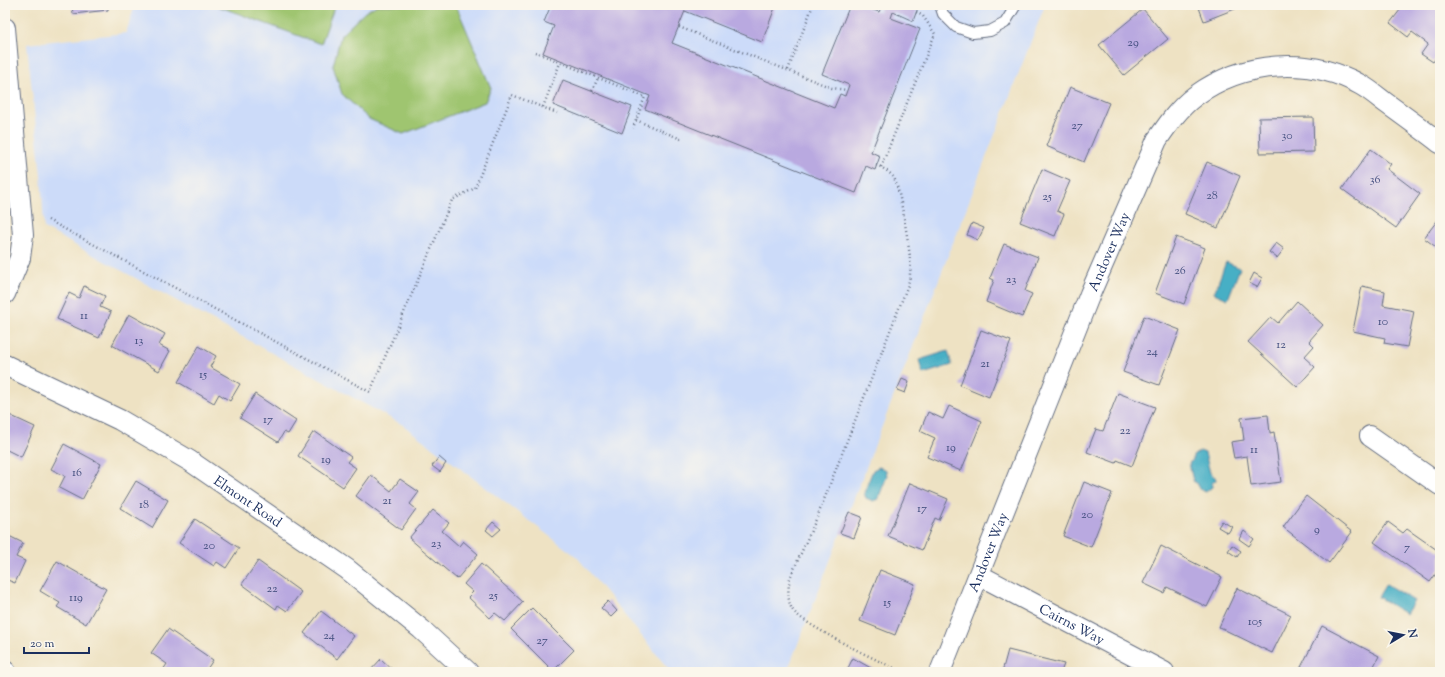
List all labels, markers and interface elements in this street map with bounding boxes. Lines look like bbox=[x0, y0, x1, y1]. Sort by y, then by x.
house number: 29 bbox=[1127, 34, 1139, 52]
house number: 27 bbox=[1071, 117, 1083, 135]
house number: 30 bbox=[1281, 127, 1293, 145]
house number: 36 bbox=[1370, 171, 1380, 189]
house number: 28 bbox=[1206, 187, 1218, 205]
house number: 25 bbox=[1042, 188, 1052, 206]
street label: Andover Way bbox=[1084, 210, 1136, 295]
house number: 26 bbox=[1174, 262, 1186, 280]
house number: 23 bbox=[1006, 271, 1016, 289]
house number: 11 bbox=[80, 307, 88, 325]
house number: 10 bbox=[1378, 313, 1388, 331]
house number: 13 bbox=[135, 332, 144, 350]
house number: 12 bbox=[1276, 336, 1286, 354]
house number: 24 bbox=[1146, 343, 1158, 361]
house number: 21 bbox=[980, 355, 990, 373]
house number: 15 bbox=[199, 366, 207, 384]
house number: 17 bbox=[263, 411, 273, 429]
house number: 22 bbox=[1119, 422, 1131, 440]
house number: 19 bbox=[946, 439, 956, 457]
house number: 11 bbox=[1250, 441, 1258, 459]
house number: 19 bbox=[321, 451, 331, 469]
house number: 16 bbox=[72, 464, 82, 482]
street label: Elmont Road bbox=[209, 472, 285, 533]
house number: 21 bbox=[382, 492, 392, 510]
house number: 18 bbox=[139, 496, 149, 514]
house number: 17 bbox=[917, 500, 927, 518]
house number: 20 bbox=[1081, 506, 1093, 524]
street label: Andover Way bbox=[965, 510, 1014, 596]
house number: 9 bbox=[1314, 521, 1320, 539]
house number: 23 bbox=[431, 535, 441, 553]
house number: 20 bbox=[203, 537, 215, 555]
house number: 7 bbox=[1404, 539, 1410, 557]
house number: 22 bbox=[266, 580, 278, 598]
house number: 25 bbox=[488, 587, 498, 605]
house number: 119 bbox=[69, 589, 83, 607]
house number: 15 bbox=[883, 594, 891, 612]
street label: Cairns Way bbox=[1035, 600, 1107, 651]
house number: 105 bbox=[1248, 613, 1262, 631]
north arrow bbox=[1383, 615, 1423, 655]
house number: 24 bbox=[323, 627, 335, 645]
text: N bbox=[1403, 627, 1421, 639]
scale bar bbox=[24, 629, 89, 655]
house number: 27 bbox=[536, 632, 548, 650]
text: 20 m bbox=[30, 635, 55, 653]

